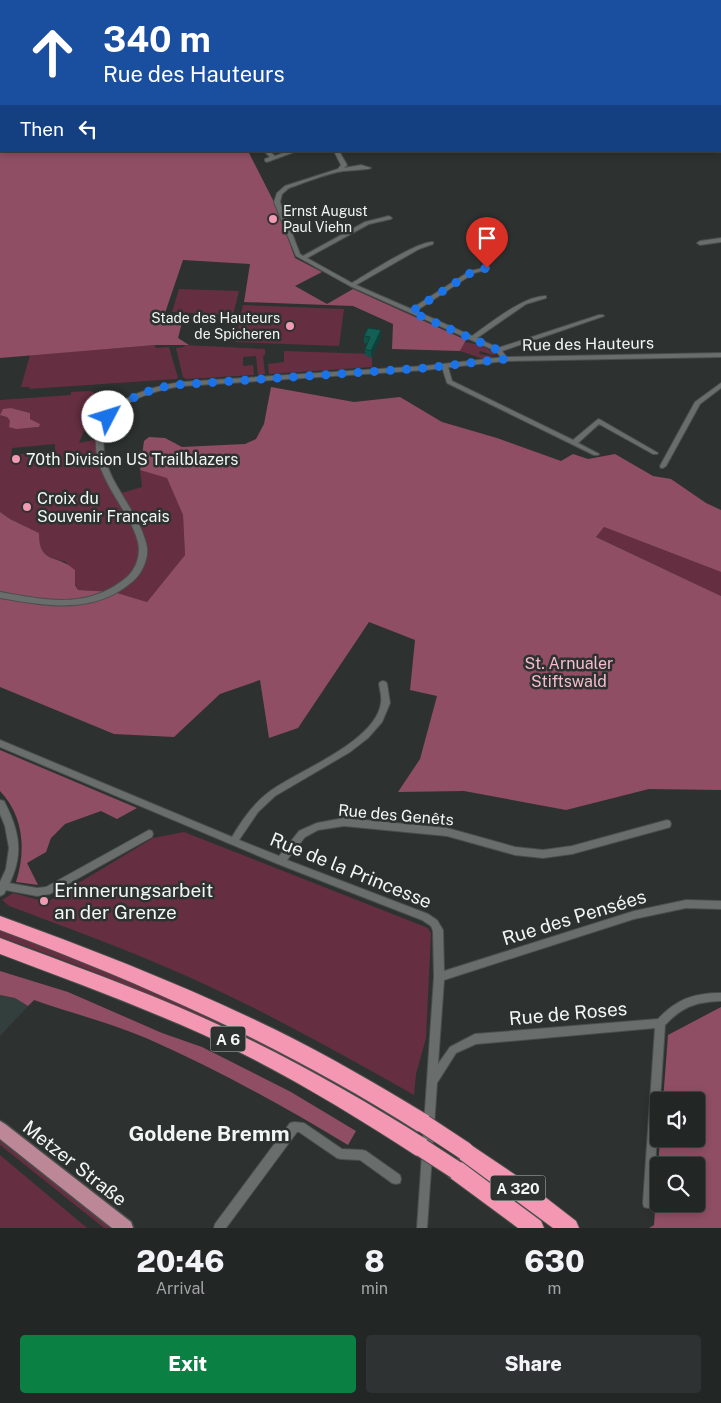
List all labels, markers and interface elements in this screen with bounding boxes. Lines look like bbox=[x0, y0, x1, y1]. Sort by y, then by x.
text: 340 m bbox=[103, 19, 211, 60]
icon: ahead bbox=[20, 20, 85, 85]
text: Rue des Hauteurs bbox=[103, 61, 285, 87]
icon: left bbox=[74, 115, 102, 143]
text: Then bbox=[20, 118, 64, 140]
place label: Ernst August Paul Viehn bbox=[283, 203, 368, 235]
marker: Ernst August Paul Viehn bbox=[267, 213, 279, 225]
pin bbox=[466, 217, 508, 268]
icon: arrive bbox=[473, 224, 501, 252]
place label: Stade des Hauteurs de Spicheren bbox=[151, 310, 280, 342]
marker: Stade des Hauteurs de Spicheren bbox=[284, 320, 296, 332]
street label: Rue des Hauteurs bbox=[522, 333, 654, 355]
position arrow bbox=[81, 390, 133, 442]
place label: 70th Division US Trailblazers bbox=[26, 450, 238, 469]
marker: 70th Division US Trailblazers bbox=[10, 453, 22, 465]
place label: Croix du Souvenir Français bbox=[37, 489, 169, 526]
marker: Croix du Souvenir Français bbox=[21, 501, 33, 513]
park label: St. Arnualer Stiftswald bbox=[525, 654, 613, 691]
street label: Rue des Genêts bbox=[337, 800, 455, 830]
street label: Rue de la Princesse bbox=[267, 828, 435, 912]
place label: Erinnerungsarbeit an der Grenze bbox=[54, 879, 213, 923]
street label: Rue des Pensées bbox=[499, 885, 649, 949]
marker: Erinnerungsarbeit an der Grenze bbox=[38, 895, 50, 907]
street label: Rue de Roses bbox=[508, 997, 628, 1029]
road number: A 6 bbox=[210, 1026, 246, 1052]
map controls bbox=[650, 1092, 705, 1212]
button: sound bbox=[650, 1092, 705, 1147]
street label: Metzer Straße bbox=[19, 1116, 131, 1210]
district label: Goldene Bremm bbox=[128, 1121, 290, 1146]
button: search bbox=[650, 1157, 705, 1212]
road number: A 320 bbox=[490, 1176, 546, 1200]
text: 20:46 bbox=[136, 1243, 225, 1279]
text: 8 bbox=[364, 1243, 385, 1279]
text: 630 bbox=[524, 1243, 585, 1279]
text: Arrival bbox=[156, 1279, 205, 1298]
text: min bbox=[361, 1279, 388, 1298]
text: m bbox=[548, 1279, 561, 1298]
button: Exit bbox=[20, 1335, 356, 1393]
button: Share bbox=[366, 1335, 701, 1393]

